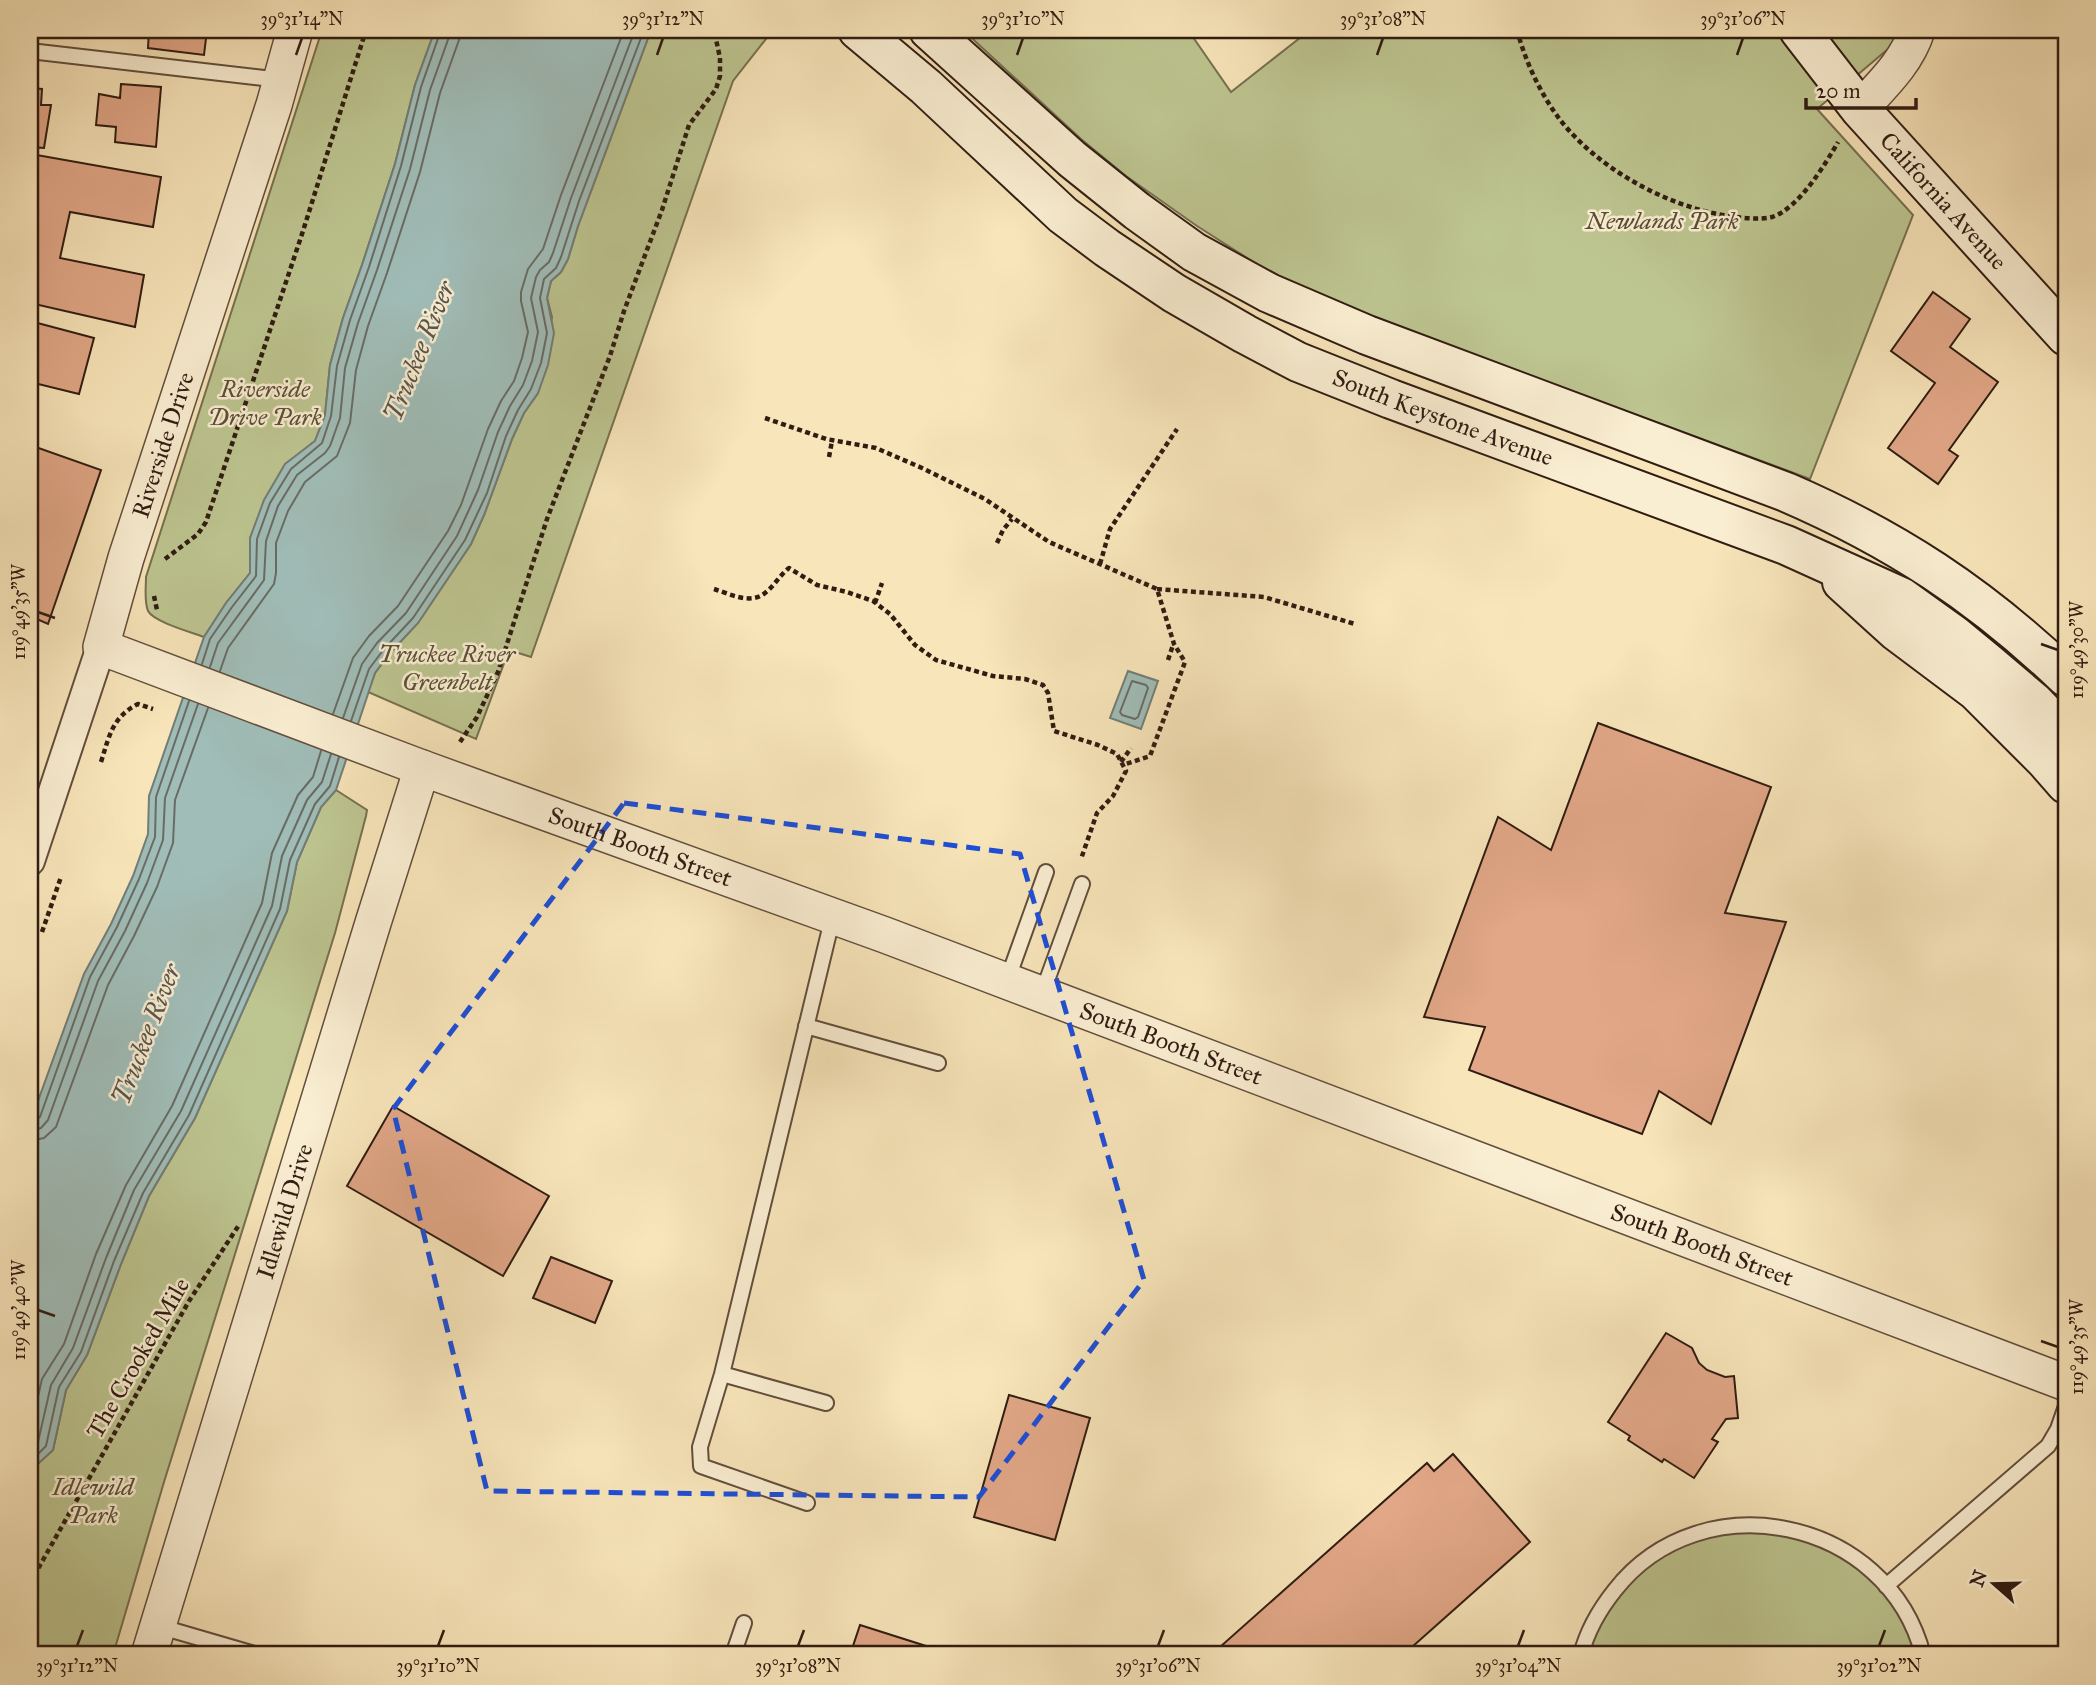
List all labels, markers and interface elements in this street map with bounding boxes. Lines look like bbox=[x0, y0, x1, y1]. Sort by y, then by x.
text: 39°31'14"N bbox=[261, 8, 343, 30]
text: 39°31'12"N bbox=[622, 8, 704, 30]
text: 39°31'10"N bbox=[981, 8, 1065, 30]
text: 39°31'08"N bbox=[1340, 8, 1426, 30]
text: 39°31'06"N bbox=[1700, 8, 1786, 30]
scale bar bbox=[1806, 66, 1916, 110]
text: 20 m bbox=[1816, 78, 1861, 104]
street label: California Avenue bbox=[1873, 126, 2014, 276]
park label: Newlands Park bbox=[1583, 206, 1739, 236]
water label: Truckee River bbox=[376, 275, 462, 426]
street label: South Keystone Avenue bbox=[1328, 362, 1557, 473]
street label: Riverside Drive bbox=[125, 368, 201, 522]
park label: Riverside Drive Park bbox=[208, 374, 322, 432]
text: 119°49'35"W bbox=[8, 563, 30, 660]
text: 119°49'30"W bbox=[2066, 600, 2088, 699]
park label: Truckee River Greenbelt bbox=[379, 639, 517, 697]
street label: South Booth Street bbox=[544, 800, 737, 894]
water label: Truckee River bbox=[105, 958, 188, 1109]
street label: South Booth Street bbox=[1075, 995, 1267, 1092]
street label: Idlewild Drive bbox=[250, 1140, 320, 1283]
street label: South Booth Street bbox=[1606, 1197, 1798, 1293]
text: 119°49'40"W bbox=[8, 1259, 30, 1360]
street label: The Crooked Mile bbox=[80, 1272, 196, 1444]
text: 119°49'35"W bbox=[2066, 1298, 2088, 1395]
park label: Idlewild Park bbox=[51, 1472, 135, 1530]
north arrow bbox=[1960, 1548, 2030, 1618]
text: N bbox=[1965, 1567, 1992, 1590]
text: 39°31'12"N bbox=[36, 1655, 118, 1677]
text: 39°31'10"N bbox=[396, 1655, 480, 1677]
text: 39°31'08"N bbox=[755, 1655, 841, 1677]
text: 39°31'06"N bbox=[1115, 1655, 1201, 1677]
text: 39°31'04"N bbox=[1475, 1655, 1561, 1677]
text: 39°31'02"N bbox=[1836, 1655, 1922, 1677]

